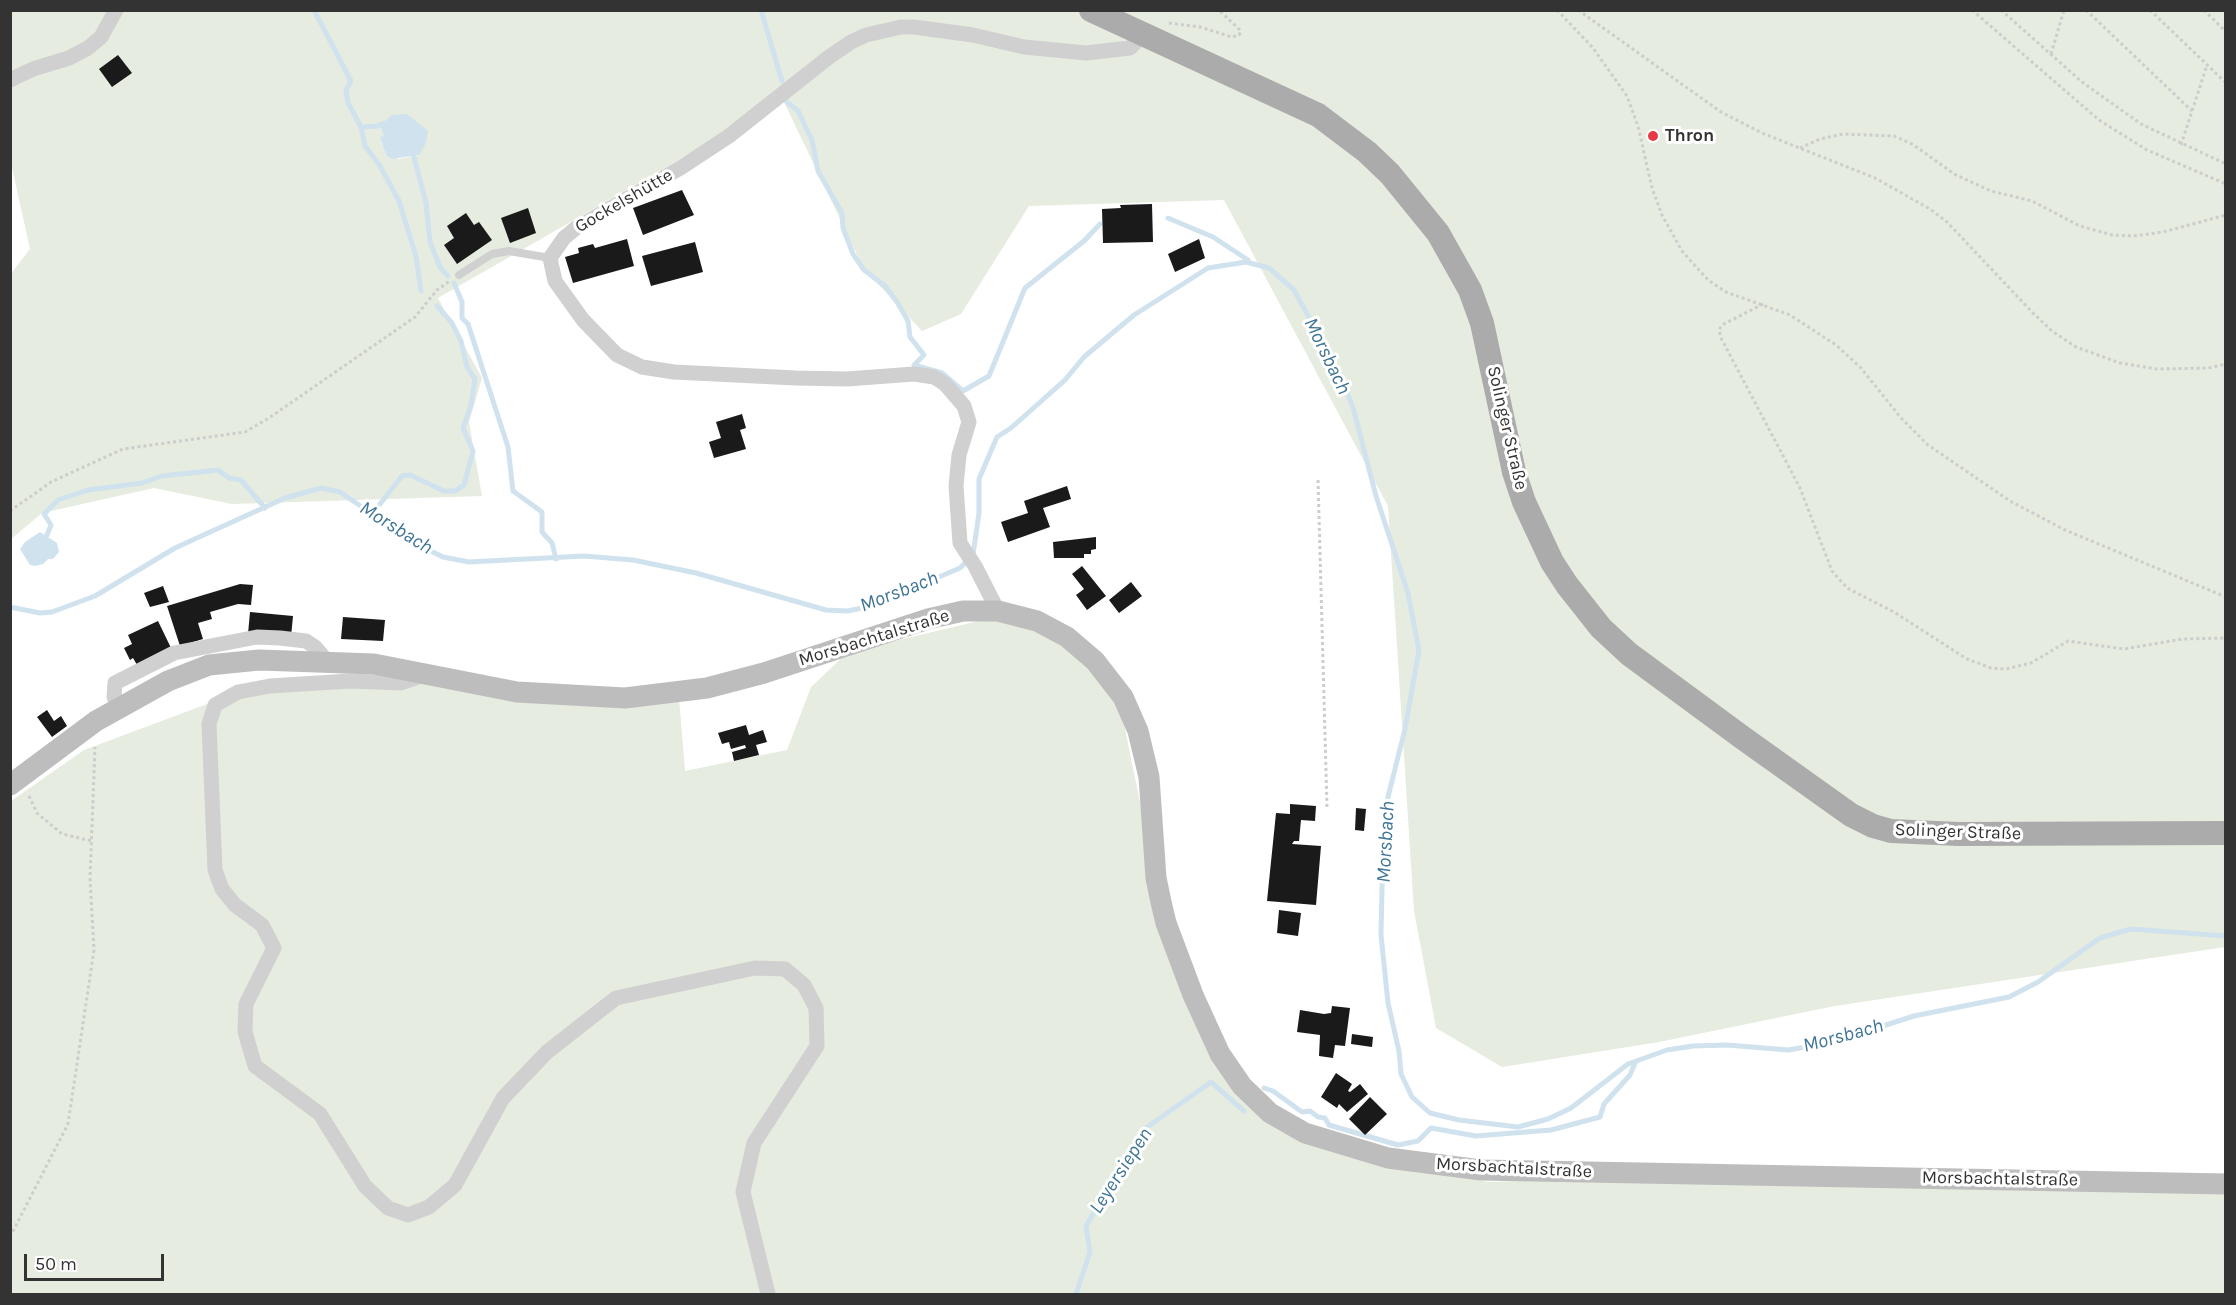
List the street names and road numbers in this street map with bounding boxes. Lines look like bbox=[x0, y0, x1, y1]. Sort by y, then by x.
street label: Gockelshütte bbox=[571, 164, 677, 238]
street label: Solinger Straße bbox=[1482, 364, 1532, 492]
street label: Morsbachtalstraße bbox=[796, 605, 952, 671]
street label: Solinger Straße bbox=[1894, 819, 2022, 845]
street label: Morsbachtalstraße bbox=[1435, 1153, 1593, 1183]
street label: Morsbachtalstraße bbox=[1922, 1167, 2078, 1191]

